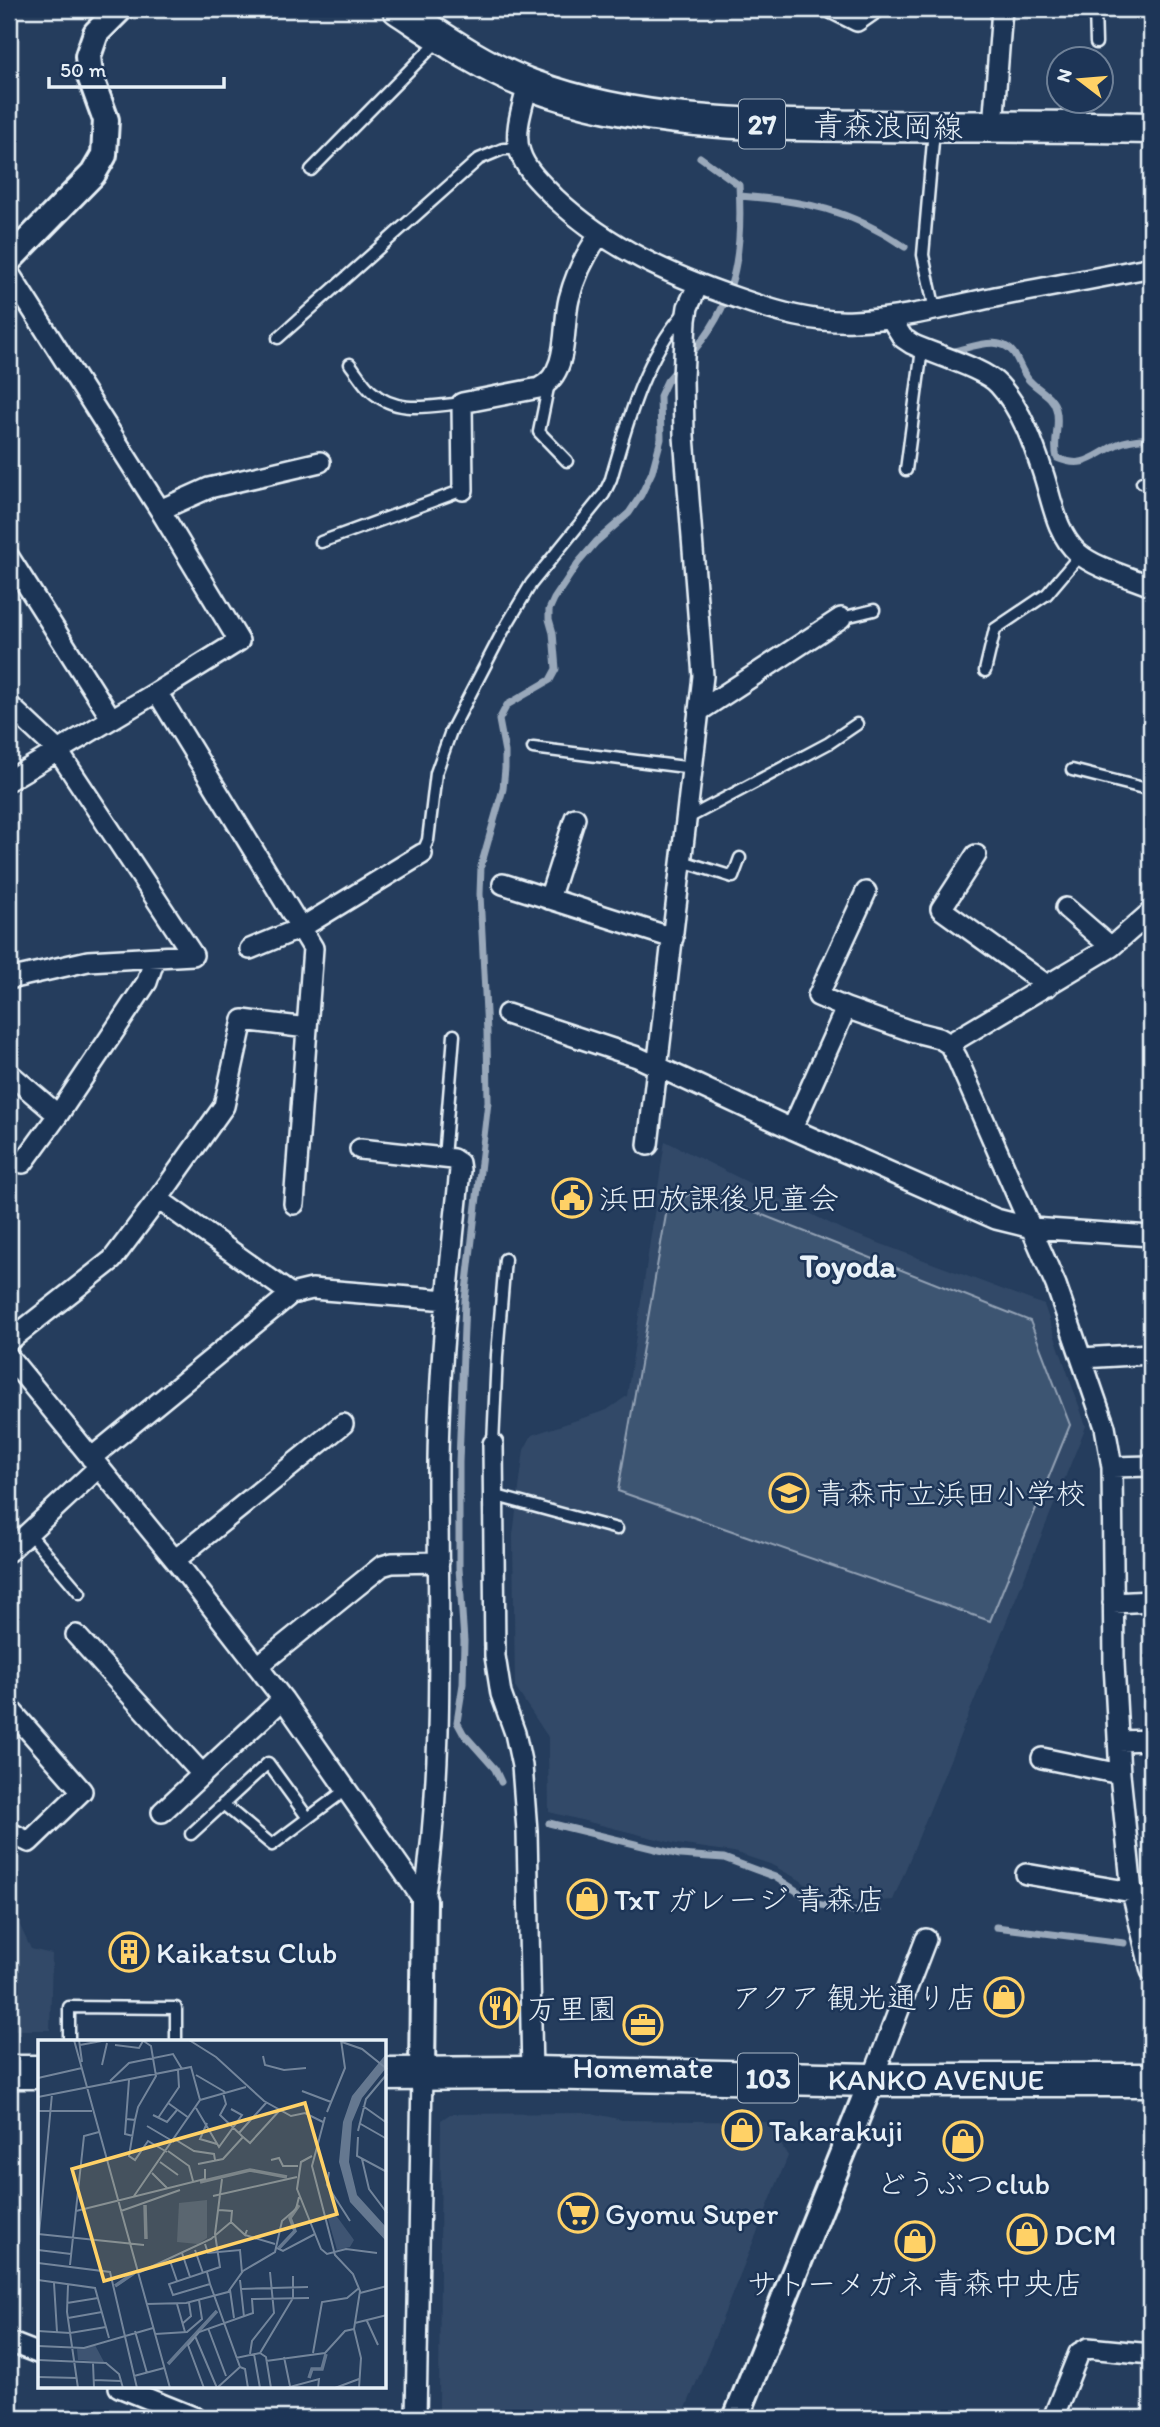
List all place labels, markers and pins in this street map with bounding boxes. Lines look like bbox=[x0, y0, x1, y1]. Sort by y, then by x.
public building icon: 浜田放課後児童会 bbox=[551, 1177, 593, 1219]
place label: 浜田放課後児童会 bbox=[599, 1180, 839, 1217]
school or university icon: 青森市立浜田小学校 bbox=[768, 1472, 810, 1514]
place label: 青森市立浜田小学校 bbox=[816, 1475, 1086, 1512]
shop icon: TxT ガレージ 青森店 bbox=[566, 1878, 608, 1920]
place label: TxT ガレージ 青森店 bbox=[614, 1881, 885, 1918]
building icon: Kaikatsu Club bbox=[108, 1931, 150, 1973]
place label: Kaikatsu Club bbox=[156, 1934, 337, 1971]
shop icon: アクア 観光通り店 bbox=[983, 1976, 1025, 2018]
place label: アクア 観光通り店 bbox=[732, 1979, 977, 2016]
restaurant icon: 万里園 bbox=[479, 1987, 521, 2029]
place label: 万里園 bbox=[527, 1990, 617, 2027]
office icon: Homemate bbox=[622, 2004, 664, 2046]
place label: Homemate bbox=[573, 2049, 713, 2086]
shop icon: Takarakuji bbox=[721, 2109, 763, 2151]
place label: Takarakuji bbox=[769, 2112, 903, 2149]
shop icon: どうぶつclub bbox=[942, 2120, 984, 2162]
place label: どうぶつclub bbox=[876, 2165, 1050, 2202]
supermarket icon: Gyomu Super bbox=[557, 2192, 599, 2234]
place label: Gyomu Super bbox=[605, 2195, 778, 2232]
shop icon: DCM bbox=[1006, 2213, 1048, 2255]
place label: DCM bbox=[1054, 2216, 1117, 2253]
shop icon: サトーメガネ 青森中央店 bbox=[894, 2220, 936, 2262]
place label: サトーメガネ 青森中央店 bbox=[747, 2265, 1083, 2302]

